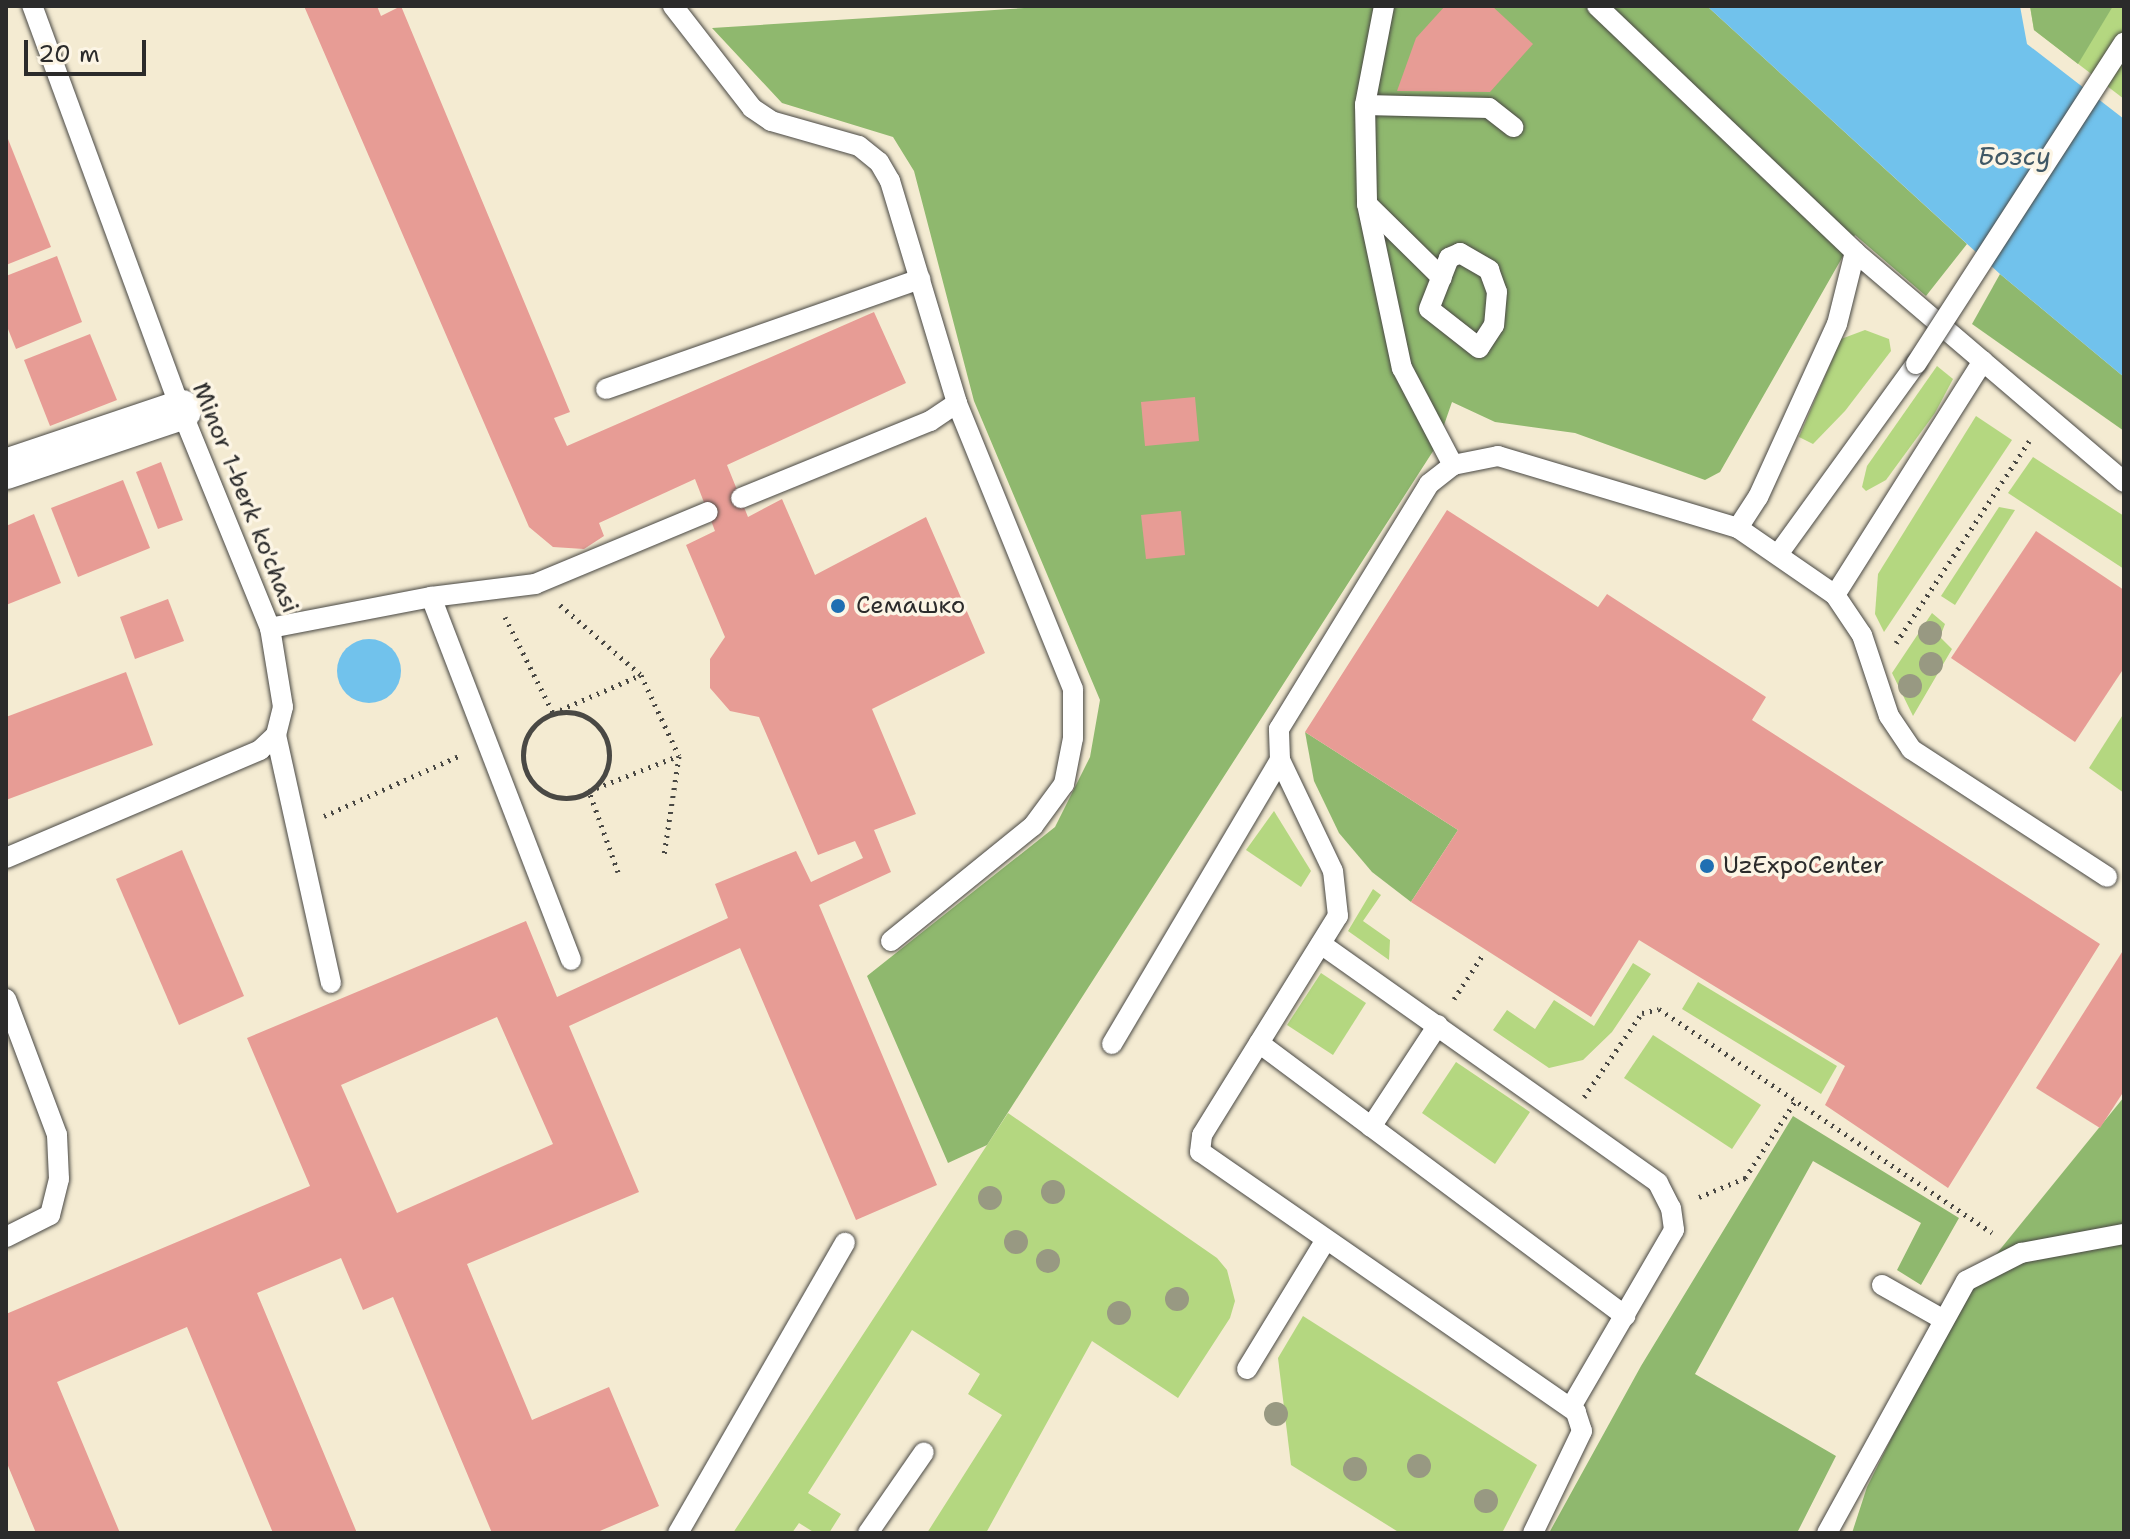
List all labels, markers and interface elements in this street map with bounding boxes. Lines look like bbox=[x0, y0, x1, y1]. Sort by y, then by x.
scale bar bbox=[28, 24, 150, 74]
text: 20 m bbox=[38, 38, 100, 70]
water label: Бозсу bbox=[1977, 140, 2051, 172]
street label: Minor 1-berk ko'chasi bbox=[186, 378, 304, 618]
place label: Семашко bbox=[856, 592, 965, 620]
marker: Семашко bbox=[827, 595, 849, 617]
place label: UzExpoCenter bbox=[1723, 852, 1884, 880]
marker: UzExpoCenter bbox=[1698, 857, 1716, 875]

